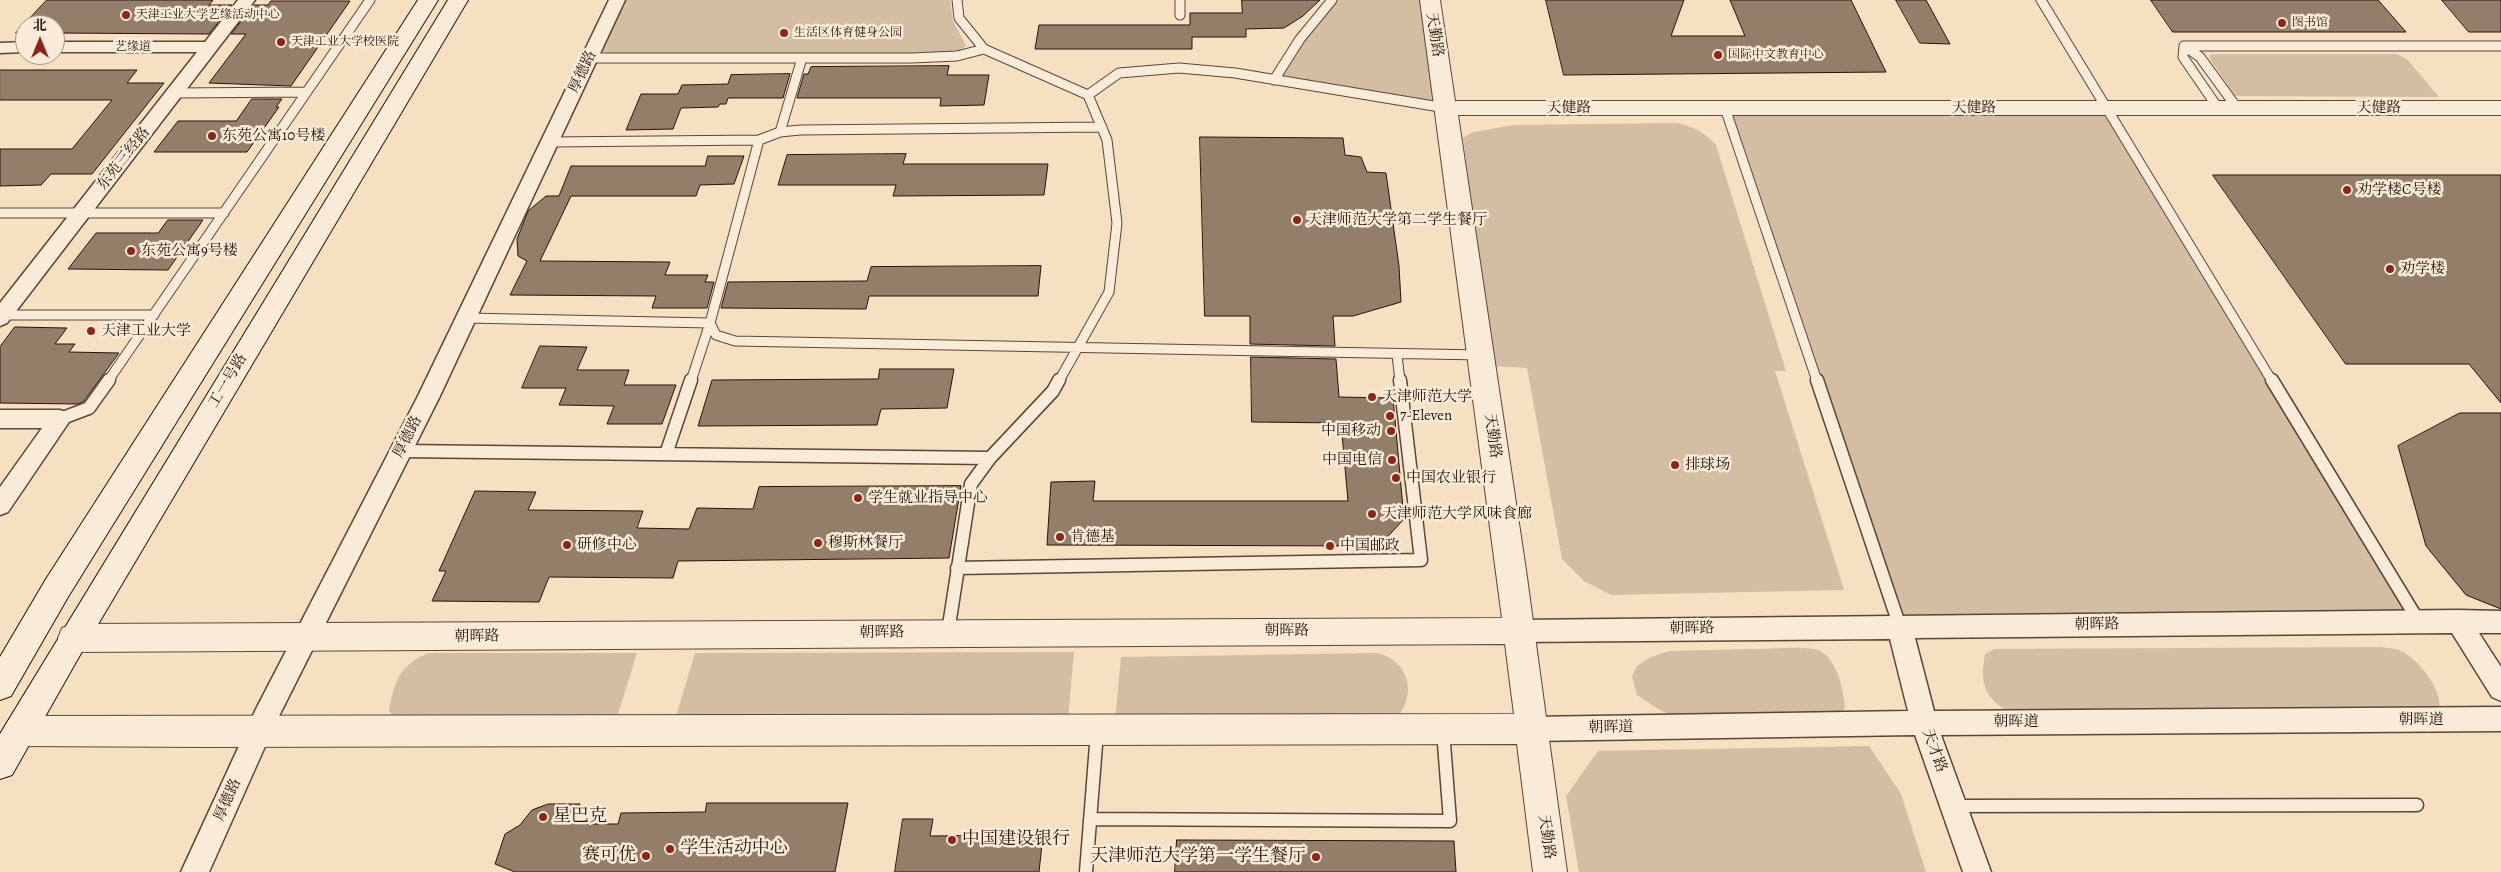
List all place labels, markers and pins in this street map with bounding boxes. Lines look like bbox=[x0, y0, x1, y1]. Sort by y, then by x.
place label: 天津工业大学艺缘活动中心 bbox=[136, 8, 280, 22]
marker: 天津工业大学艺缘活动中心 bbox=[120, 9, 132, 21]
place label: 图书馆 bbox=[2292, 16, 2328, 30]
marker: 图书馆 bbox=[2276, 17, 2288, 29]
place label: 生活区体育健身公园 bbox=[794, 26, 902, 40]
marker: 生活区体育健身公园 bbox=[778, 27, 790, 39]
place label: 天津工业大学校医院 bbox=[291, 35, 399, 49]
marker: 天津工业大学校医院 bbox=[275, 36, 287, 48]
place label: 国际中文教育中心 bbox=[1728, 48, 1824, 62]
marker: 国际中文教育中心 bbox=[1712, 49, 1724, 61]
place label: 东苑公寓10号楼 bbox=[222, 127, 325, 145]
marker: 东苑公寓10号楼 bbox=[206, 130, 218, 142]
place label: 劝学楼C号楼 bbox=[2357, 181, 2441, 199]
marker: 劝学楼C号楼 bbox=[2341, 184, 2353, 196]
place label: 天津师范大学第二学生餐厅 bbox=[1307, 211, 1487, 229]
marker: 天津师范大学第二学生餐厅 bbox=[1291, 214, 1303, 226]
place label: 东苑公寓9号楼 bbox=[141, 242, 238, 260]
marker: 东苑公寓9号楼 bbox=[125, 245, 137, 257]
place label: 劝学楼 bbox=[2400, 260, 2445, 278]
marker: 劝学楼 bbox=[2384, 263, 2396, 275]
place label: 天津工业大学 bbox=[101, 322, 191, 340]
marker: 天津工业大学 bbox=[85, 325, 97, 337]
place label: 天津师范大学 bbox=[1382, 388, 1472, 406]
marker: 天津师范大学 bbox=[1366, 391, 1378, 403]
place label: 7-Eleven bbox=[1400, 407, 1452, 425]
marker: 7-Eleven bbox=[1384, 410, 1396, 422]
place label: 中国移动 bbox=[1321, 422, 1381, 440]
marker: 中国移动 bbox=[1385, 425, 1397, 437]
place label: 中国电信 bbox=[1322, 451, 1382, 469]
marker: 中国电信 bbox=[1386, 454, 1398, 466]
place label: 排球场 bbox=[1685, 456, 1730, 474]
marker: 排球场 bbox=[1669, 459, 1681, 471]
place label: 中国农业银行 bbox=[1406, 469, 1496, 487]
marker: 中国农业银行 bbox=[1390, 472, 1402, 484]
place label: 学生就业指导中心 bbox=[868, 489, 988, 507]
marker: 学生就业指导中心 bbox=[852, 492, 864, 504]
place label: 天津师范大学风味食廊 bbox=[1382, 505, 1532, 523]
marker: 天津师范大学风味食廊 bbox=[1366, 508, 1378, 520]
place label: 肯德基 bbox=[1070, 528, 1115, 546]
marker: 肯德基 bbox=[1054, 531, 1066, 543]
place label: 穆斯林餐厅 bbox=[828, 534, 903, 552]
place label: 研修中心 bbox=[577, 536, 637, 554]
marker: 穆斯林餐厅 bbox=[812, 537, 824, 549]
place label: 中国邮政 bbox=[1340, 537, 1400, 555]
marker: 研修中心 bbox=[561, 539, 573, 551]
marker: 中国邮政 bbox=[1324, 540, 1336, 552]
place label: 星巴克 bbox=[553, 806, 607, 828]
marker: 星巴克 bbox=[537, 811, 549, 823]
place label: 中国建设银行 bbox=[962, 829, 1070, 851]
marker: 中国建设银行 bbox=[946, 834, 958, 846]
place label: 学生活动中心 bbox=[680, 838, 788, 860]
marker: 学生活动中心 bbox=[664, 843, 676, 855]
place label: 赛可优 bbox=[582, 845, 636, 867]
place label: 天津师范大学第一学生餐厅 bbox=[1090, 846, 1306, 868]
marker: 赛可优 bbox=[640, 850, 652, 862]
marker: 天津师范大学第一学生餐厅 bbox=[1310, 851, 1322, 863]

